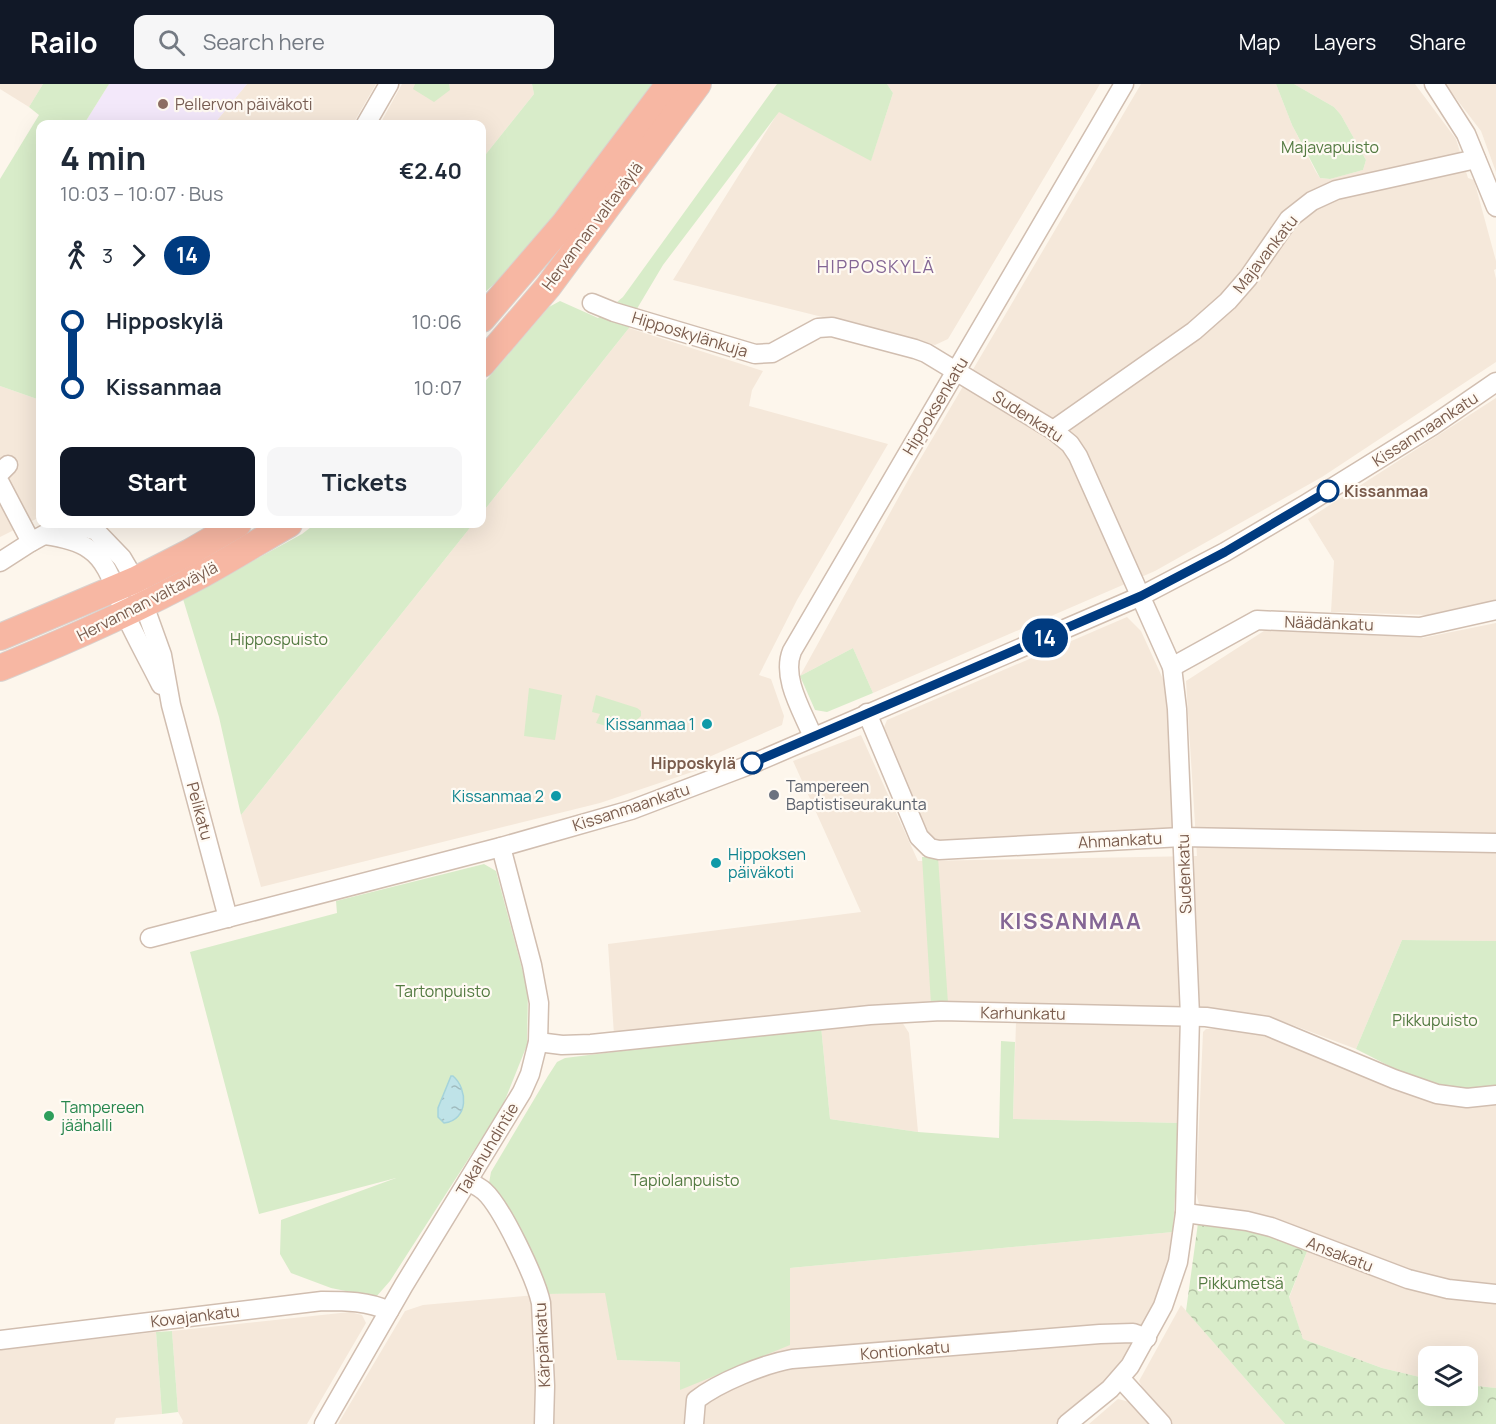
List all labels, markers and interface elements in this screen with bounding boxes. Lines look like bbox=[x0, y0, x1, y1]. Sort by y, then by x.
search box bbox=[134, 15, 554, 69]
text: Railo bbox=[30, 23, 98, 61]
icon: search bbox=[155, 26, 188, 59]
text: Search here bbox=[203, 27, 325, 57]
text: Map bbox=[1239, 28, 1280, 56]
text: Layers bbox=[1313, 28, 1376, 56]
text: Share bbox=[1409, 28, 1466, 56]
place label: Pellervon päiväkoti bbox=[175, 93, 313, 115]
marker: Pellervon päiväkoti bbox=[156, 97, 170, 111]
text: 4 min bbox=[60, 135, 146, 180]
park label: Majavapuisto bbox=[1281, 136, 1379, 158]
text: €2.40 bbox=[399, 156, 462, 186]
street label: Hervannan valtaväylä bbox=[536, 157, 648, 295]
text: 10:03 – 10:07 · Bus bbox=[60, 180, 223, 207]
street label: Majavankatu bbox=[1227, 210, 1303, 298]
icon: walk bbox=[60, 239, 93, 272]
icon: forward bbox=[122, 239, 155, 272]
text: 14 bbox=[176, 241, 198, 269]
text: 3 bbox=[102, 242, 113, 269]
district label: HIPPOSKYLÄ bbox=[817, 254, 935, 278]
text: Hipposkylä bbox=[106, 306, 223, 336]
street label: Hipposkylänkuja bbox=[629, 306, 751, 362]
text: 10:06 bbox=[411, 308, 462, 335]
street label: Hippoksenkatu bbox=[897, 353, 973, 459]
text: Kissanmaa bbox=[106, 372, 222, 402]
text: 10:07 bbox=[414, 374, 462, 401]
street label: Sudenkatu bbox=[988, 385, 1068, 447]
street label: Kissanmaankatu bbox=[1368, 387, 1482, 471]
button: Start bbox=[60, 447, 255, 516]
button: Tickets bbox=[267, 447, 462, 516]
marker: Kissanmaa bbox=[1317, 480, 1339, 502]
place label: Kissanmaa bbox=[1344, 480, 1428, 502]
street label: Hervannan valtaväylä bbox=[73, 556, 221, 646]
street label: Näädänkatu bbox=[1284, 610, 1374, 636]
line badge: 14 bbox=[1018, 618, 1072, 658]
text: 14 bbox=[1034, 624, 1056, 652]
park label: Hippospuisto bbox=[230, 628, 328, 650]
place label: Kissanmaa 1 bbox=[606, 713, 695, 735]
marker: Kissanmaa 1 bbox=[700, 717, 714, 731]
place label: Hipposkylä bbox=[651, 752, 736, 774]
marker: Hipposkylä bbox=[741, 752, 763, 774]
place label: Tampereen Baptistiseurakunta bbox=[786, 775, 927, 815]
street label: Kissanmaankatu bbox=[570, 778, 692, 836]
street label: Pelikatu bbox=[182, 780, 218, 842]
place label: Kissanmaa 2 bbox=[452, 785, 544, 807]
marker: Tampereen Baptistiseurakunta bbox=[767, 788, 781, 802]
marker: Kissanmaa 2 bbox=[549, 789, 563, 803]
street label: Ahmankatu bbox=[1077, 827, 1163, 853]
street label: Sudenkatu bbox=[1172, 834, 1196, 914]
place label: Hippoksen päiväkoti bbox=[728, 843, 806, 883]
marker: Hippoksen päiväkoti bbox=[709, 856, 723, 870]
district label: KISSANMAA bbox=[1000, 906, 1142, 936]
park label: Tartonpuisto bbox=[396, 980, 490, 1002]
street label: Karhunkatu bbox=[980, 1001, 1066, 1025]
park label: Pikkupuisto bbox=[1392, 1009, 1478, 1031]
place label: Tampereen jäähalli bbox=[60, 1096, 144, 1136]
street label: Takahuhdintie bbox=[451, 1098, 523, 1200]
marker: Tampereen jäähalli bbox=[42, 1109, 56, 1123]
park label: Tapiolanpuisto bbox=[631, 1169, 739, 1191]
street label: Ansakatu bbox=[1304, 1231, 1376, 1277]
park label: Pikkumetsä bbox=[1198, 1272, 1284, 1294]
street label: Kovajankatu bbox=[149, 1300, 241, 1332]
street label: Kärpänkatu bbox=[529, 1302, 555, 1388]
street label: Kontionkatu bbox=[859, 1335, 951, 1365]
map controls bbox=[1418, 1346, 1478, 1406]
button: layers bbox=[1418, 1346, 1478, 1406]

